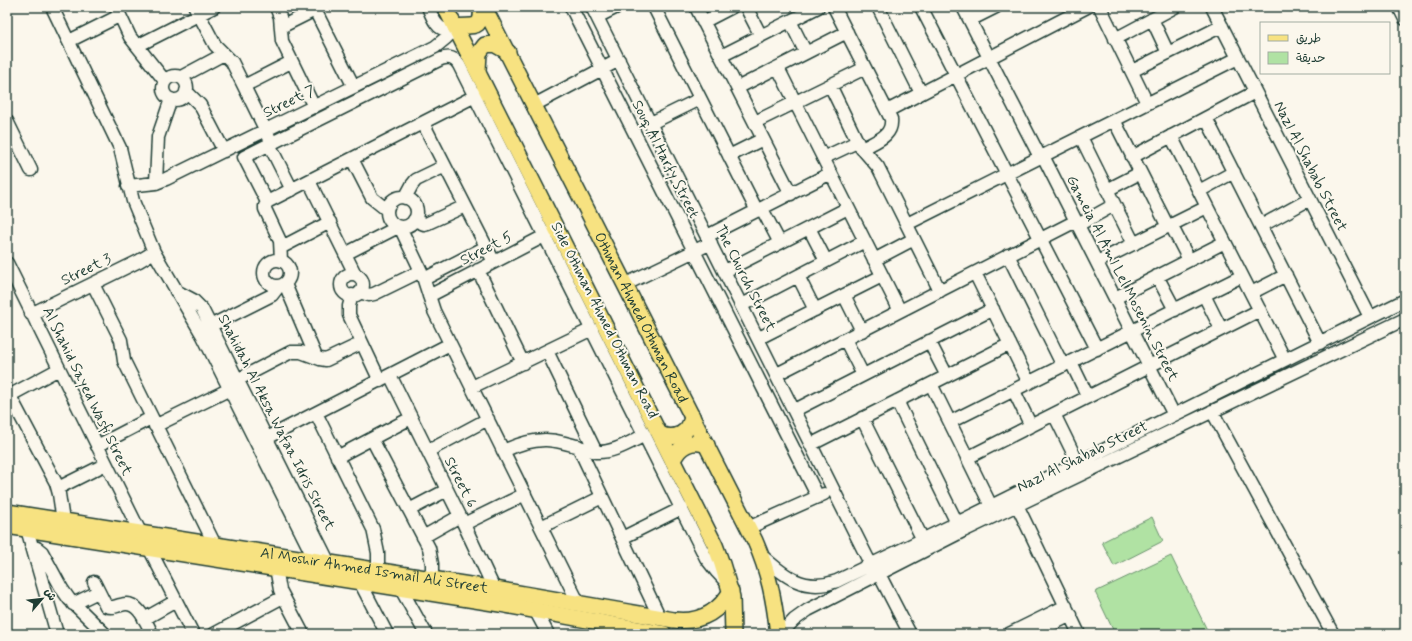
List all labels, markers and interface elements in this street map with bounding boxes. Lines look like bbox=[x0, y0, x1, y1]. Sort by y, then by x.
legend bbox=[1260, 22, 1390, 74]
text: طريق bbox=[1296, 31, 1321, 47]
text: حديقة bbox=[1296, 51, 1325, 67]
street label: Street 7 bbox=[260, 81, 319, 123]
street label: Souq Al Harfy Street bbox=[627, 97, 704, 222]
street label: Nazl Al Shabab Street bbox=[1269, 98, 1352, 235]
street label: Gameia Al Aml Lel Mosenin Street bbox=[1061, 172, 1183, 385]
street label: Side Othman Ahmed Othman Road bbox=[546, 219, 663, 422]
street label: The Church Street bbox=[710, 222, 781, 335]
street label: Street 5 bbox=[457, 227, 516, 271]
street label: Othman Ahmed Othman Road bbox=[589, 229, 692, 407]
street label: Street 3 bbox=[58, 249, 115, 291]
street label: Al Shahid Sayed Wasfi Street bbox=[37, 304, 137, 479]
street label: Shahidah Al Aksa Wafaa Idris Street bbox=[213, 311, 340, 534]
street label: Nazl Al Shabab Street bbox=[1014, 416, 1151, 497]
street label: Street 6 bbox=[439, 454, 482, 512]
street label: Al Moshir Ahmed Ismail Ali Street bbox=[259, 543, 490, 599]
north arrow bbox=[22, 579, 62, 619]
text: ش bbox=[41, 586, 59, 603]

